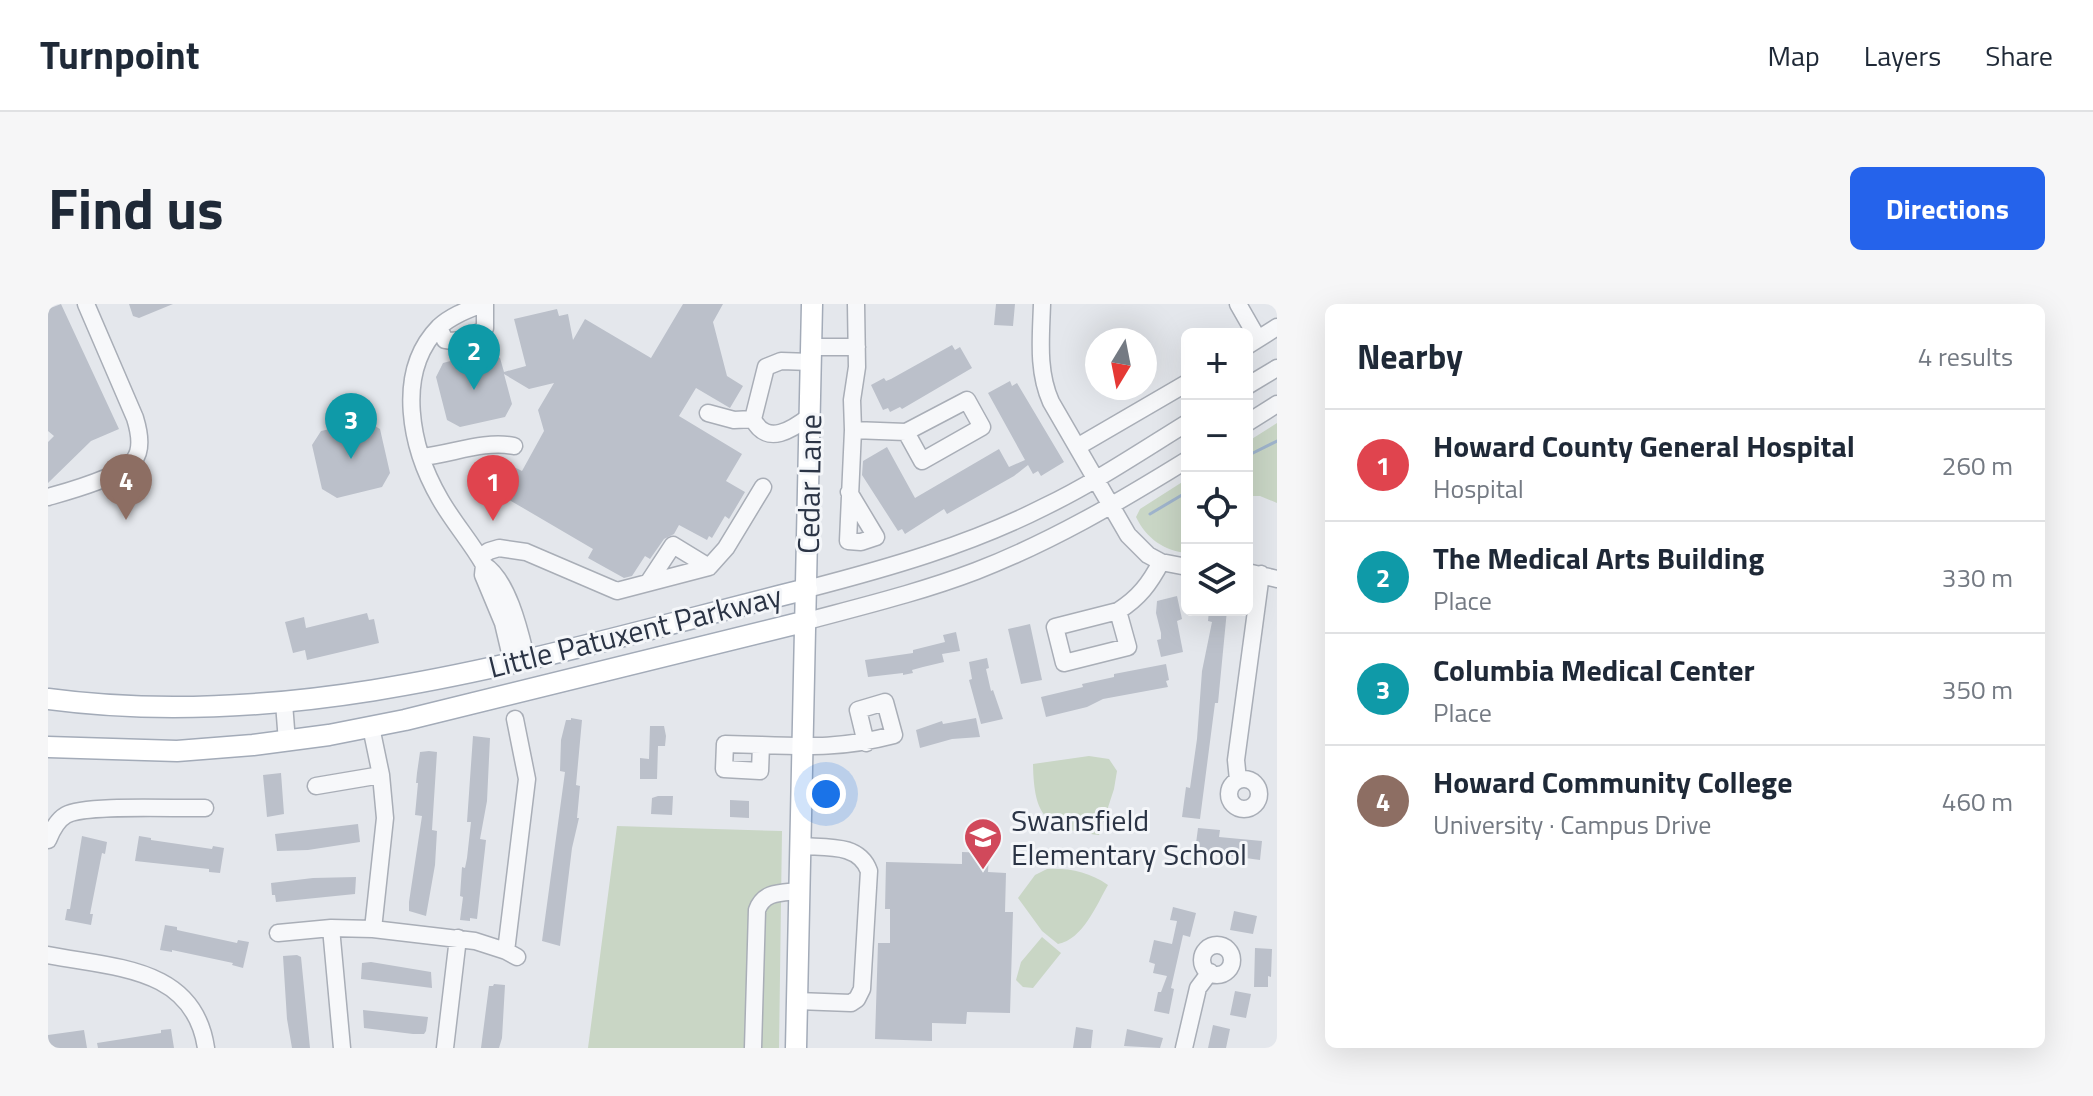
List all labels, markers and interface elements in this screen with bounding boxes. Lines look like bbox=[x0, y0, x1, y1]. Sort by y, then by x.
text: Turnpoint bbox=[40, 26, 200, 84]
text: Map bbox=[1767, 34, 1820, 77]
text: Layers bbox=[1864, 34, 1941, 77]
text: Share bbox=[1985, 34, 2053, 77]
text: Find us bbox=[48, 166, 224, 251]
button: Directions bbox=[1850, 167, 2045, 250]
pin: 2 bbox=[448, 324, 500, 390]
north arrow bbox=[1085, 328, 1157, 400]
map controls bbox=[1181, 328, 1253, 616]
button: + bbox=[1181, 328, 1253, 400]
text: Nearby bbox=[1357, 330, 1463, 382]
text: 4 results bbox=[1918, 337, 2013, 376]
pin: 3 bbox=[325, 393, 377, 459]
button: − bbox=[1181, 400, 1253, 472]
street label: Cedar Lane bbox=[785, 414, 833, 554]
text: Howard County General Hospital bbox=[1433, 423, 1855, 469]
text: 1 bbox=[1376, 446, 1390, 485]
text: 260 m bbox=[1942, 446, 2013, 485]
pin: 4 bbox=[100, 454, 152, 520]
pin: 1 bbox=[467, 455, 519, 521]
text: Hospital bbox=[1433, 469, 1524, 508]
button: locate bbox=[1181, 472, 1253, 544]
text: The Medical Arts Building bbox=[1433, 535, 1764, 581]
button: layers bbox=[1181, 544, 1253, 616]
text: 2 bbox=[1376, 558, 1390, 597]
text: 330 m bbox=[1942, 558, 2013, 597]
street label: Little Patuxent Parkway bbox=[483, 572, 787, 690]
text: Place bbox=[1433, 581, 1492, 620]
text: Columbia Medical Center bbox=[1433, 647, 1755, 693]
text: 3 bbox=[1376, 670, 1390, 709]
text: 350 m bbox=[1942, 670, 2013, 709]
text: Place bbox=[1433, 693, 1492, 732]
text: Howard Community College bbox=[1433, 759, 1792, 805]
your location bbox=[806, 774, 846, 814]
text: 4 bbox=[1376, 782, 1390, 821]
text: 460 m bbox=[1942, 782, 2013, 821]
place label: Swansfield Elementary School bbox=[1011, 797, 1247, 877]
text: University · Campus Drive bbox=[1433, 805, 1711, 844]
school or university icon: Swansfield Elementary School bbox=[962, 816, 1004, 871]

